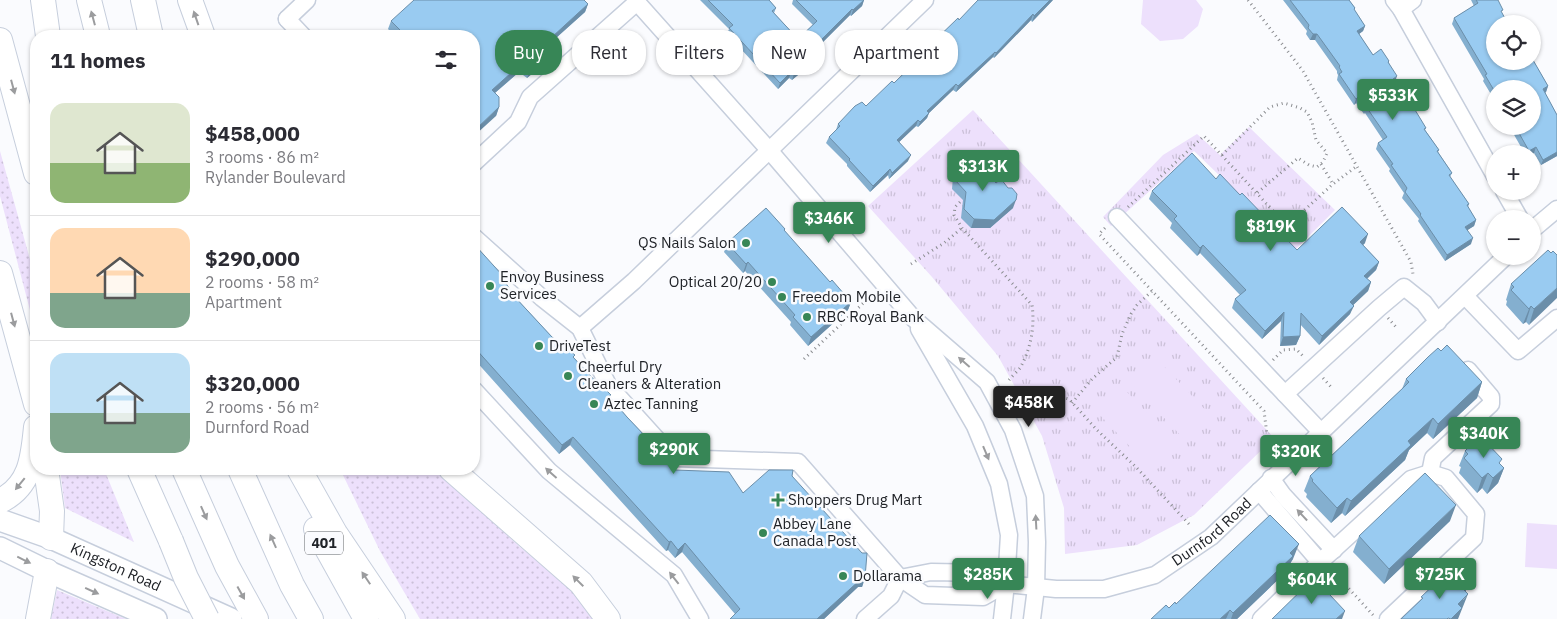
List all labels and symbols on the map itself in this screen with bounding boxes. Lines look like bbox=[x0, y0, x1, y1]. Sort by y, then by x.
one-way arrow bbox=[192, 10, 200, 25]
one-way arrow bbox=[89, 11, 97, 26]
pin: $533K bbox=[1358, 78, 1428, 121]
one-way arrow bbox=[9, 80, 17, 95]
pin: $313K bbox=[948, 150, 1018, 192]
pin: $346K bbox=[794, 202, 864, 244]
pin: $819K bbox=[1236, 210, 1306, 252]
place label: QS Nails Salon bbox=[638, 233, 736, 252]
marker: QS Nails Salon bbox=[740, 237, 752, 249]
place label: Envoy Business Services bbox=[500, 267, 604, 303]
place label: Optical 20/20 bbox=[669, 272, 762, 291]
marker: Optical 20/20 bbox=[766, 276, 778, 288]
marker: Envoy Business Services bbox=[484, 280, 496, 292]
place label: Freedom Mobile bbox=[792, 287, 901, 306]
marker: Freedom Mobile bbox=[776, 291, 788, 303]
place label: RBC Royal Bank bbox=[817, 307, 924, 326]
marker: RBC Royal Bank bbox=[801, 311, 813, 323]
one-way arrow bbox=[9, 313, 17, 328]
place label: DriveTest bbox=[549, 336, 611, 355]
marker: DriveTest bbox=[533, 340, 545, 352]
one-way arrow bbox=[958, 356, 970, 368]
place label: Cheerful Dry Cleaners & Alteration bbox=[578, 357, 721, 393]
marker: Cheerful Dry Cleaners & Alteration bbox=[562, 370, 574, 382]
pin: $458K bbox=[994, 386, 1064, 428]
place label: Aztec Tanning bbox=[604, 394, 698, 413]
marker: Aztec Tanning bbox=[588, 398, 600, 410]
pin: $340K bbox=[1449, 416, 1519, 459]
pin: $290K bbox=[639, 432, 709, 475]
pin: $320K bbox=[1261, 434, 1331, 477]
one-way arrow bbox=[983, 446, 991, 460]
one-way arrow bbox=[545, 467, 557, 479]
one-way arrow bbox=[14, 478, 25, 491]
place label: Shoppers Drug Mart bbox=[788, 490, 922, 509]
street label: Durnford Road bbox=[1168, 493, 1255, 570]
marker: Shoppers Drug Mart bbox=[772, 494, 784, 506]
one-way arrow bbox=[200, 506, 208, 520]
one-way arrow bbox=[1296, 509, 1307, 521]
one-way arrow bbox=[1032, 513, 1040, 529]
place label: Abbey Lane Canada Post bbox=[773, 514, 857, 550]
marker: Abbey Lane Canada Post bbox=[757, 527, 769, 539]
road number: 401 bbox=[305, 532, 343, 554]
one-way arrow bbox=[268, 534, 276, 548]
street label: Kingston Road bbox=[68, 538, 164, 595]
one-way arrow bbox=[17, 556, 31, 564]
pin: $285K bbox=[953, 558, 1023, 600]
pin: $725K bbox=[1405, 558, 1475, 600]
pin: $604K bbox=[1277, 562, 1347, 605]
place label: Dollarama bbox=[853, 566, 922, 585]
marker: Dollarama bbox=[837, 570, 849, 582]
one-way arrow bbox=[361, 572, 371, 585]
one-way arrow bbox=[669, 572, 680, 585]
one-way arrow bbox=[572, 575, 584, 587]
one-way arrow bbox=[237, 585, 245, 600]
one-way arrow bbox=[85, 587, 99, 595]

